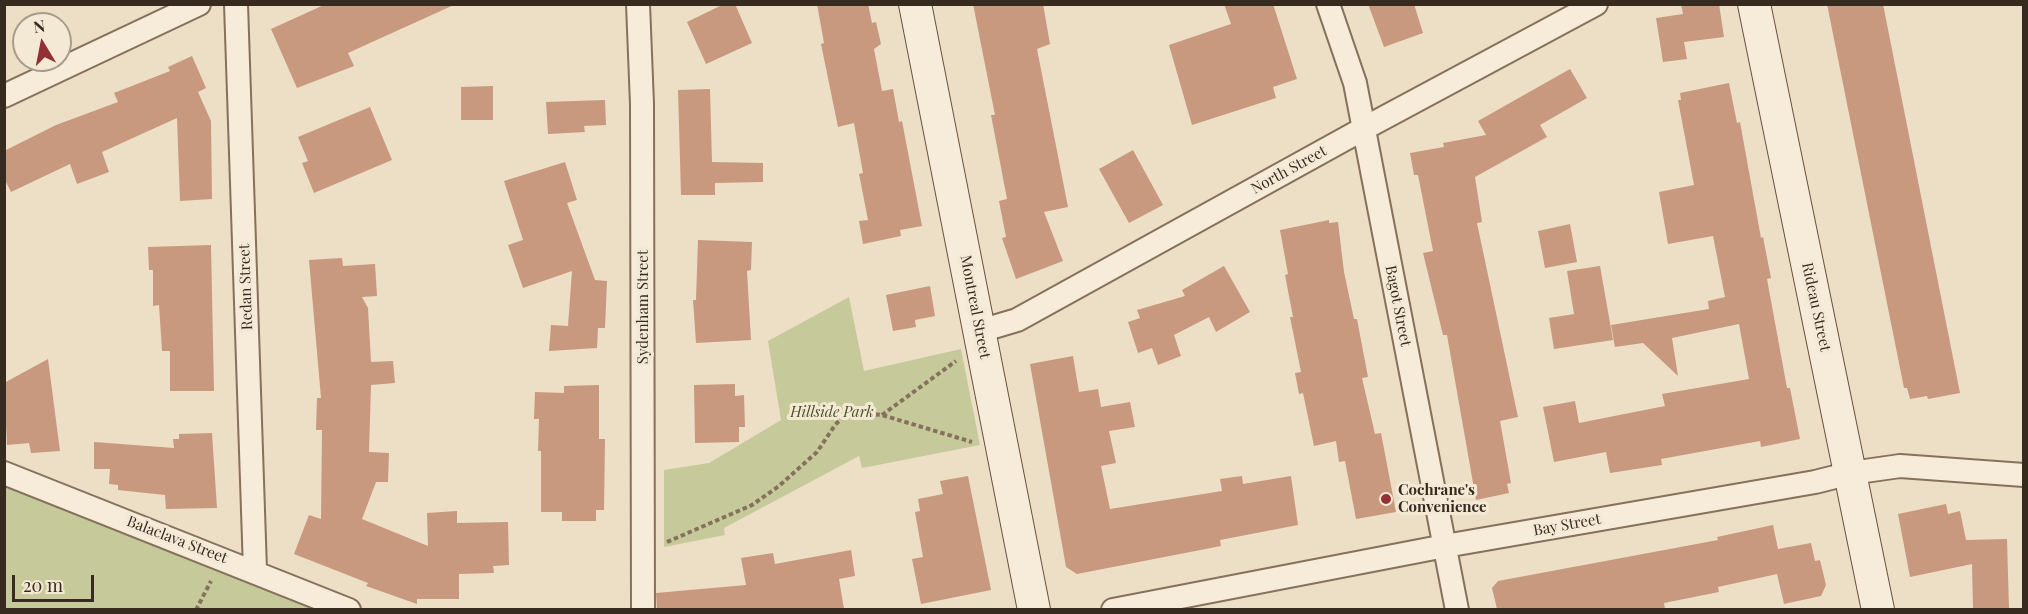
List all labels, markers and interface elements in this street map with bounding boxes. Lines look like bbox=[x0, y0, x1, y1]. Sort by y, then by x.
north arrow bbox=[12, 12, 72, 72]
text: N bbox=[32, 14, 47, 37]
street label: North Street bbox=[1248, 142, 1330, 198]
street label: Redan Street bbox=[235, 243, 257, 331]
street label: Sydenham Street bbox=[634, 250, 652, 364]
street label: Montreal Street bbox=[956, 254, 994, 360]
street label: Rideau Street bbox=[1798, 261, 1834, 353]
street label: Bagot Street bbox=[1381, 264, 1415, 348]
park label: Hillside Park bbox=[790, 403, 874, 421]
place label: Cochrane's Convenience bbox=[1398, 481, 1487, 516]
marker: Cochrane's Convenience bbox=[1379, 492, 1393, 506]
street label: Bay Street bbox=[1532, 510, 1602, 540]
street label: Balaclava Street bbox=[124, 513, 230, 567]
scale bar bbox=[15, 563, 98, 601]
text: 20 m bbox=[23, 573, 63, 597]

